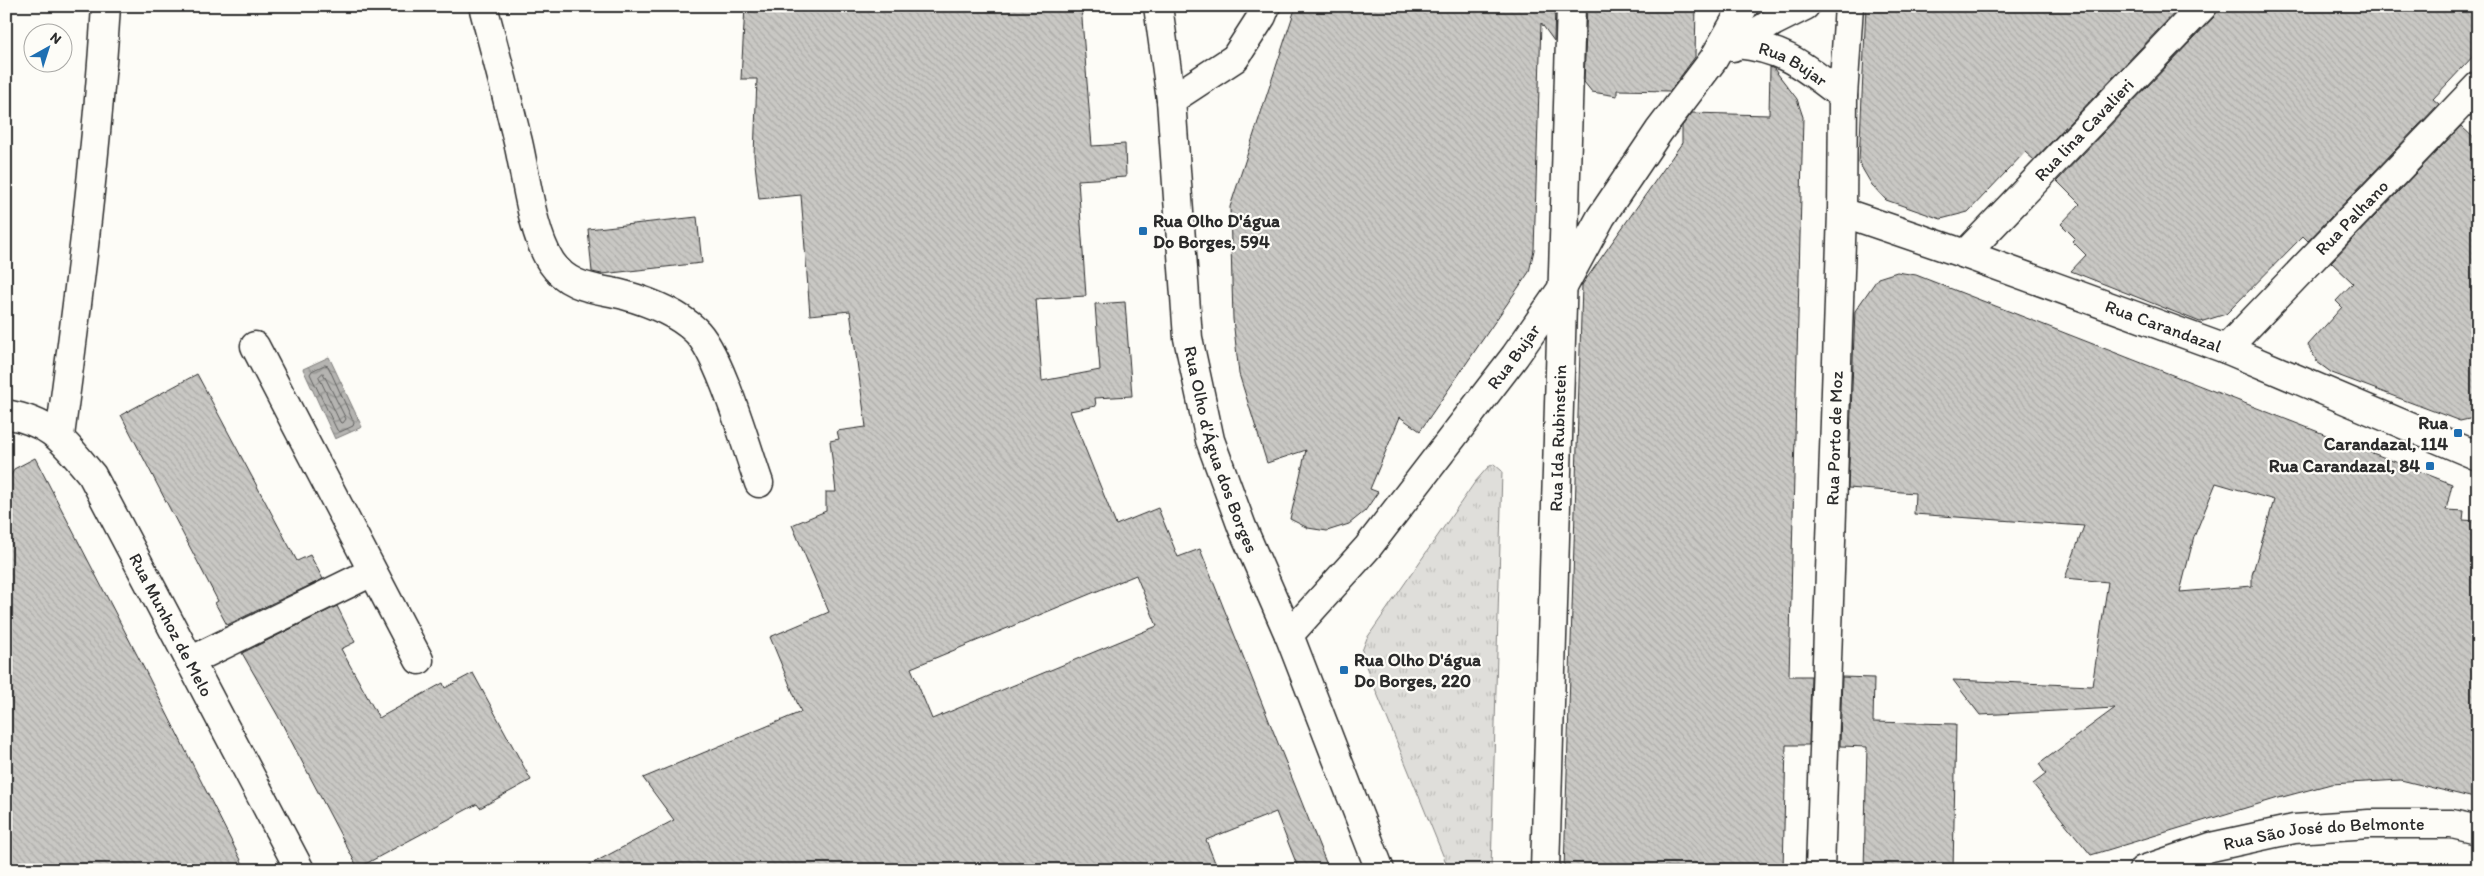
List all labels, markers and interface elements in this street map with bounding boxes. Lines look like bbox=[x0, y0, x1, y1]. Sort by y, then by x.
north arrow bbox=[22, 22, 72, 72]
text: N bbox=[47, 29, 65, 48]
street label: Rua Bujar bbox=[1756, 37, 1832, 91]
street label: Rua lina Cavalieri bbox=[2030, 74, 2139, 186]
street label: Rua Palhano bbox=[2311, 175, 2393, 260]
place label: Rua Olho D'água Do Borges, 594 bbox=[1153, 210, 1280, 253]
marker: Rua Olho D'água Do Borges, 594 bbox=[1137, 225, 1149, 237]
street label: Rua Carandazal bbox=[2102, 295, 2225, 357]
street label: Rua Bujar bbox=[1482, 319, 1545, 394]
street label: Rua Olho d'Água dos Borges bbox=[1179, 344, 1263, 557]
street label: Rua Ida Rubinstein bbox=[1545, 364, 1571, 512]
street label: Rua Porto de Moz bbox=[1821, 370, 1848, 506]
place label: Rua Carandazal, 114 bbox=[2324, 412, 2448, 455]
marker: Rua Carandazal, 114 bbox=[2452, 427, 2464, 439]
place label: Rua Carandazal, 84 bbox=[2269, 455, 2420, 477]
marker: Rua Carandazal, 84 bbox=[2424, 460, 2436, 472]
street label: Rua Munhoz de Melo bbox=[124, 549, 218, 700]
place label: Rua Olho D'água Do Borges, 220 bbox=[1354, 649, 1481, 692]
marker: Rua Olho D'água Do Borges, 220 bbox=[1338, 664, 1350, 676]
street label: Rua São José do Belmonte bbox=[2221, 813, 2424, 855]

